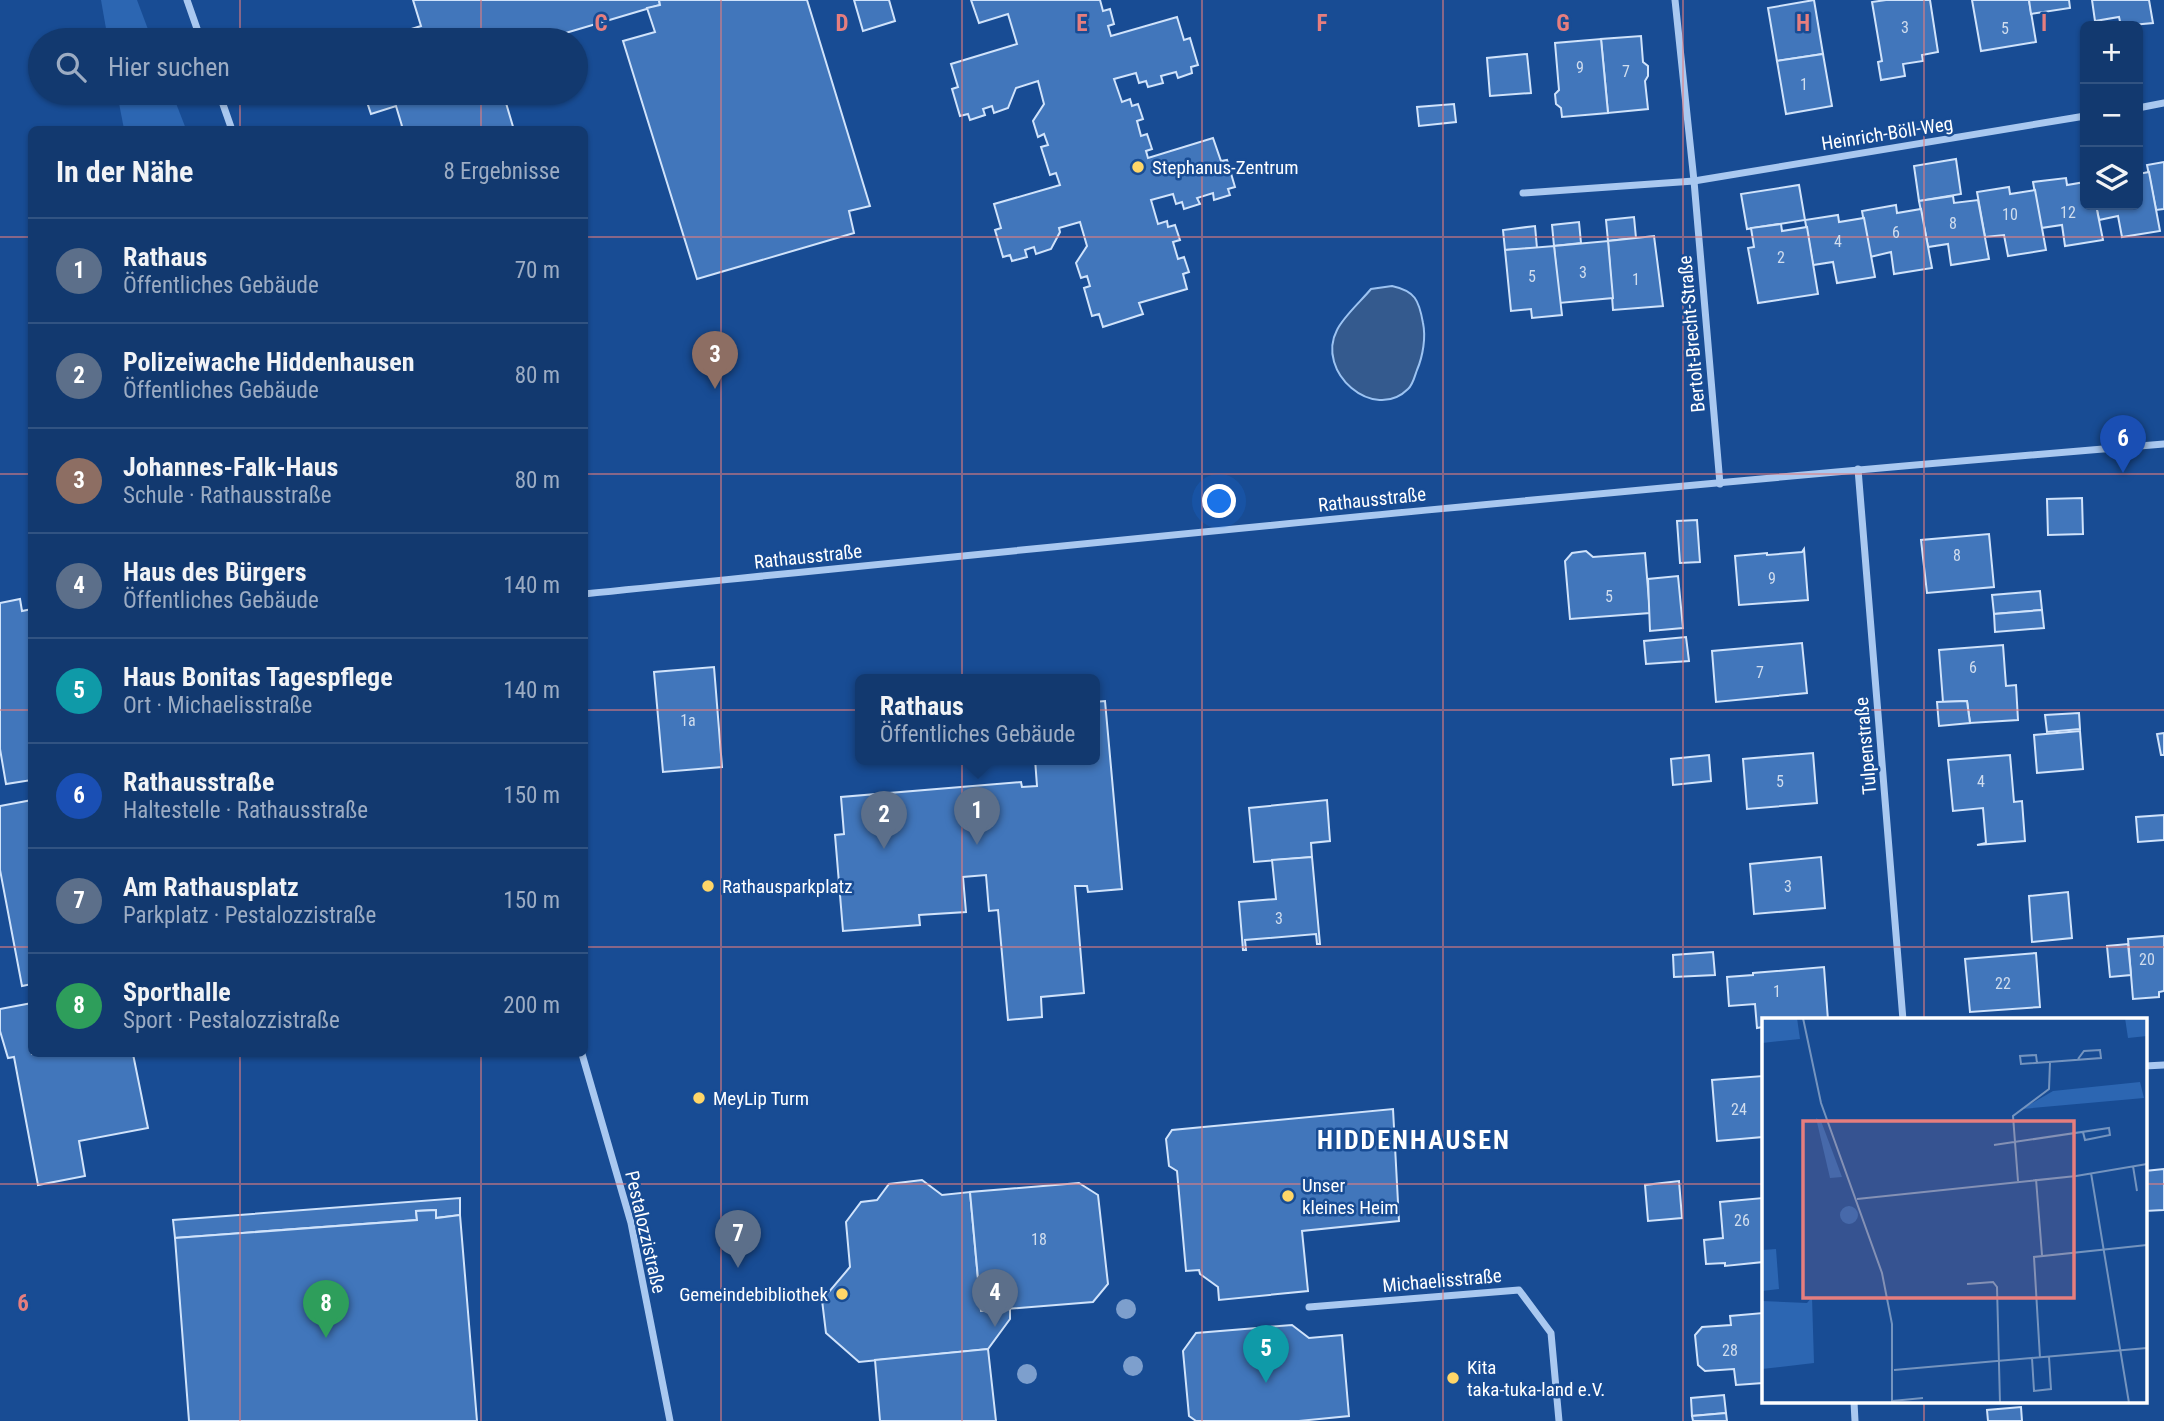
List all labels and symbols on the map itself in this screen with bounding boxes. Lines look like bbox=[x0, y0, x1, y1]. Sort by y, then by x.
text: C bbox=[594, 10, 608, 37]
text: D bbox=[836, 10, 849, 37]
text: E bbox=[1076, 10, 1088, 37]
text: F bbox=[1317, 10, 1328, 37]
text: G bbox=[1556, 10, 1570, 37]
text: H bbox=[1796, 10, 1810, 37]
text: I bbox=[2041, 10, 2047, 37]
house number: 3 bbox=[1901, 18, 1909, 37]
house number: 5 bbox=[2001, 19, 2009, 38]
house number: 9 bbox=[1576, 58, 1584, 77]
house number: 7 bbox=[1622, 62, 1630, 81]
house number: 1 bbox=[1800, 75, 1808, 94]
street label: Heinrich-Böll-Weg bbox=[1820, 112, 1954, 155]
place label: Stephanus-Zentrum bbox=[1152, 156, 1299, 179]
marker: Stephanus-Zentrum bbox=[1130, 159, 1146, 175]
house number: 12 bbox=[2060, 203, 2076, 222]
house number: 10 bbox=[2002, 205, 2018, 224]
house number: 8 bbox=[1949, 214, 1957, 233]
house number: 6 bbox=[1892, 223, 1900, 242]
house number: 4 bbox=[1834, 232, 1842, 251]
house number: 2 bbox=[1777, 248, 1785, 267]
street label: Bertolt-Brecht-Straße bbox=[1673, 255, 1710, 413]
house number: 3 bbox=[1579, 263, 1587, 282]
house number: 5 bbox=[1528, 267, 1536, 286]
house number: 1 bbox=[1632, 270, 1640, 289]
pin: 3 bbox=[692, 331, 738, 389]
pin: 6 bbox=[2100, 415, 2146, 473]
street label: Rathausstraße bbox=[1317, 482, 1427, 517]
your location bbox=[1202, 484, 1236, 518]
street label: Rathausstraße bbox=[753, 539, 863, 574]
house number: 8 bbox=[1953, 546, 1961, 565]
house number: 9 bbox=[1768, 569, 1776, 588]
house number: 5 bbox=[1605, 587, 1613, 606]
house number: 6 bbox=[1969, 658, 1977, 677]
house number: 7 bbox=[1756, 663, 1764, 682]
street label: Tulpenstraße bbox=[1850, 696, 1881, 796]
house number: 1a bbox=[680, 711, 696, 730]
house number: 5 bbox=[1776, 772, 1784, 791]
house number: 4 bbox=[1977, 772, 1985, 791]
pin: 1 bbox=[954, 787, 1000, 845]
pin: 2 bbox=[861, 791, 907, 849]
place label: Rathausparkplatz bbox=[722, 875, 853, 898]
house number: 3 bbox=[1784, 877, 1792, 896]
marker: Rathausparkplatz bbox=[700, 878, 716, 894]
house number: 3 bbox=[1275, 909, 1283, 928]
house number: 20 bbox=[2139, 950, 2155, 969]
house number: 22 bbox=[1995, 974, 2011, 993]
house number: 1 bbox=[1773, 982, 1781, 1001]
inset map bbox=[1762, 1018, 2146, 1404]
place label: MeyLip Turm bbox=[713, 1087, 809, 1110]
marker: MeyLip Turm bbox=[691, 1090, 707, 1106]
house number: 24 bbox=[1731, 1100, 1747, 1119]
district label: HIDDENHAUSEN bbox=[1317, 1125, 1511, 1155]
street label: Pestalozzistraße bbox=[620, 1169, 671, 1296]
place label: Unser kleines Heim bbox=[1302, 1174, 1399, 1219]
marker: Unser kleines Heim bbox=[1280, 1188, 1296, 1204]
pin: 7 bbox=[715, 1210, 761, 1268]
house number: 26 bbox=[1734, 1211, 1750, 1230]
house number: 18 bbox=[1031, 1230, 1047, 1249]
street label: Michaelisstraße bbox=[1381, 1264, 1503, 1297]
pin: 4 bbox=[972, 1269, 1018, 1327]
pin: 8 bbox=[303, 1280, 349, 1338]
place label: Gemeindebibliothek bbox=[679, 1283, 828, 1306]
marker: Gemeindebibliothek bbox=[834, 1286, 850, 1302]
text: 6 bbox=[17, 1290, 29, 1317]
pin: 5 bbox=[1243, 1325, 1289, 1383]
house number: 28 bbox=[1722, 1341, 1738, 1360]
place label: Kita taka-tuka-land e.V. bbox=[1467, 1356, 1605, 1401]
marker: Kita taka-tuka-land e.V. bbox=[1445, 1370, 1461, 1386]

